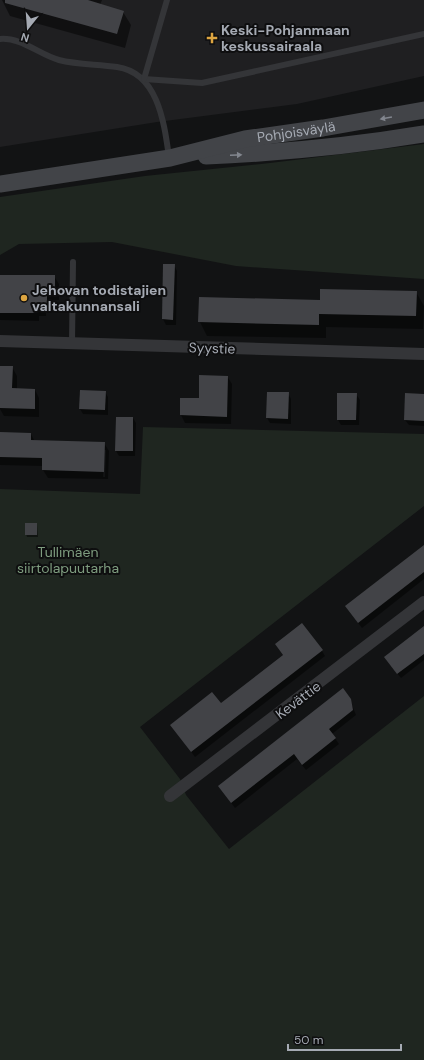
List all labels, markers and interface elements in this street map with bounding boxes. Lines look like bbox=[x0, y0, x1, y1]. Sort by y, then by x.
north arrow bbox=[8, 8, 48, 48]
place label: Keski-Pohjanmaan keskussairaala bbox=[221, 21, 350, 55]
text: N bbox=[19, 30, 31, 45]
marker: Keski-Pohjanmaan keskussairaala bbox=[206, 32, 218, 44]
one-way arrow bbox=[380, 115, 392, 121]
street label: Pohjoisväylä bbox=[256, 117, 337, 146]
one-way arrow bbox=[230, 152, 243, 158]
place label: Jehovan todistajien valtakunnansali bbox=[32, 281, 166, 315]
marker: Jehovan todistajien valtakunnansali bbox=[19, 293, 29, 303]
street label: Syystie bbox=[188, 338, 236, 358]
park label: Tullimäen siirtolapuutarha bbox=[17, 543, 119, 577]
street label: Kevättie bbox=[272, 677, 324, 723]
scale bar bbox=[288, 1026, 401, 1052]
text: 50 m bbox=[294, 1032, 323, 1048]

